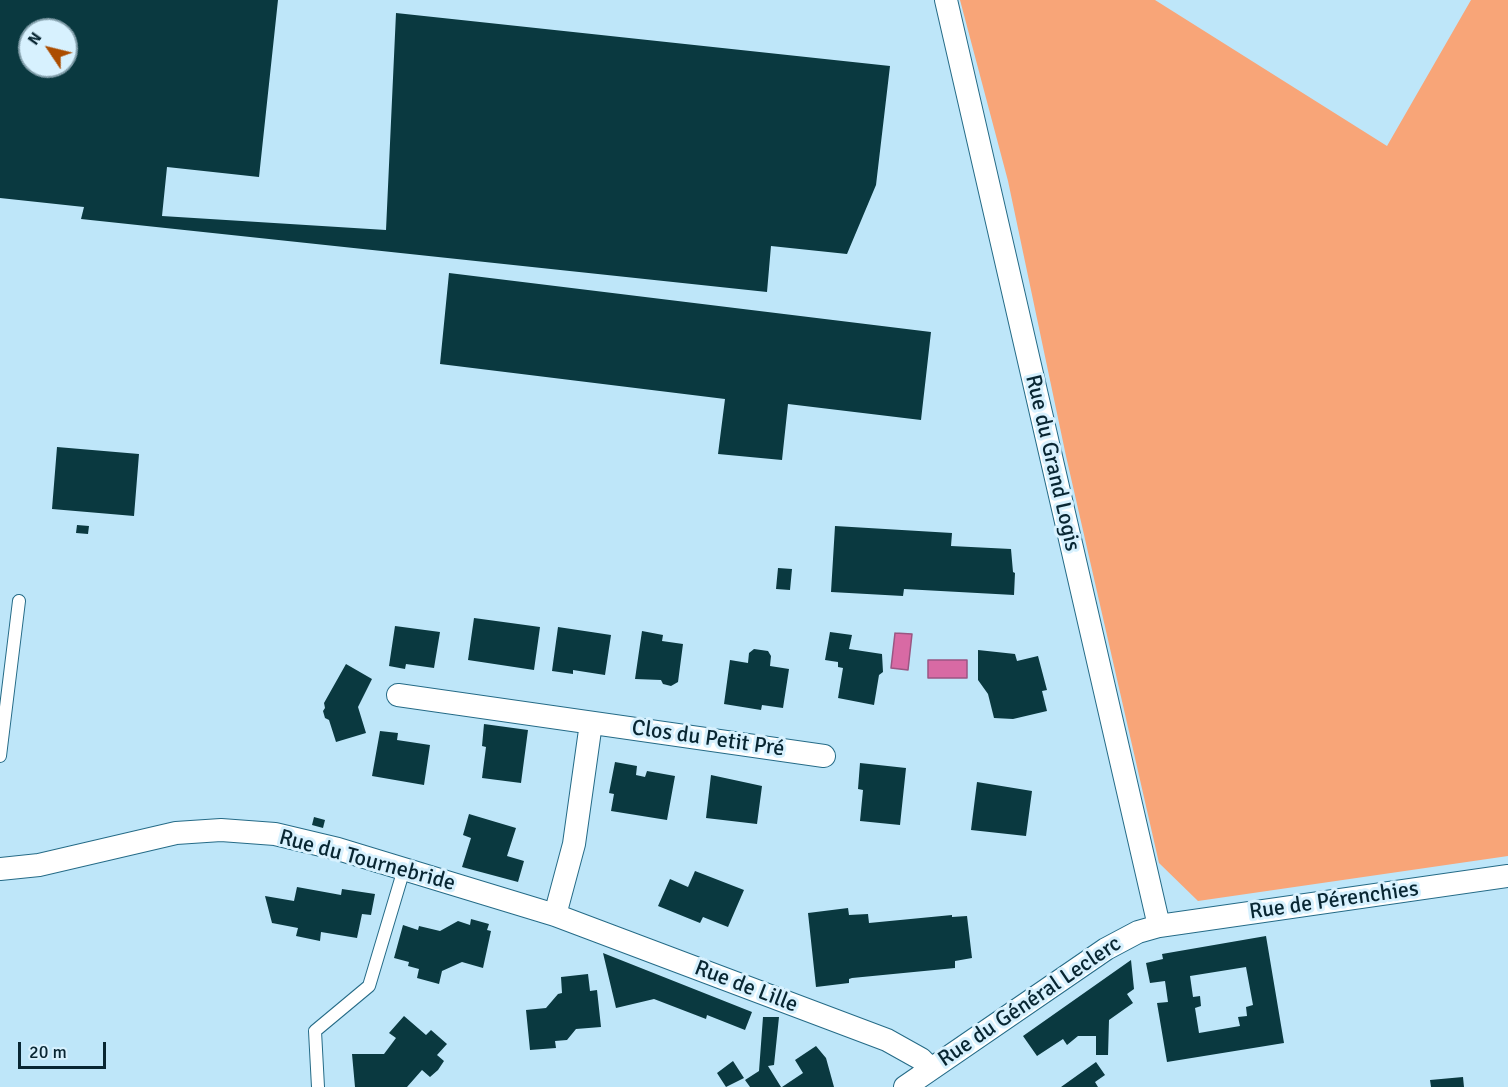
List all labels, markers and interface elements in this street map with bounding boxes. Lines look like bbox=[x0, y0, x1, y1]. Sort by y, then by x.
north arrow bbox=[18, 18, 78, 78]
text: N bbox=[24, 29, 46, 49]
street label: Rue du Grand Logis bbox=[1019, 372, 1085, 554]
street label: Clos du Petit Pré bbox=[630, 715, 786, 763]
street label: Rue du Tournebride bbox=[276, 825, 458, 897]
street label: Rue de Pérenchies bbox=[1248, 876, 1420, 926]
street label: Rue du Général Leclerc bbox=[933, 931, 1127, 1073]
street label: Rue de Lille bbox=[691, 955, 801, 1019]
scale bar bbox=[21, 1030, 110, 1068]
text: 20 m bbox=[29, 1041, 67, 1063]

